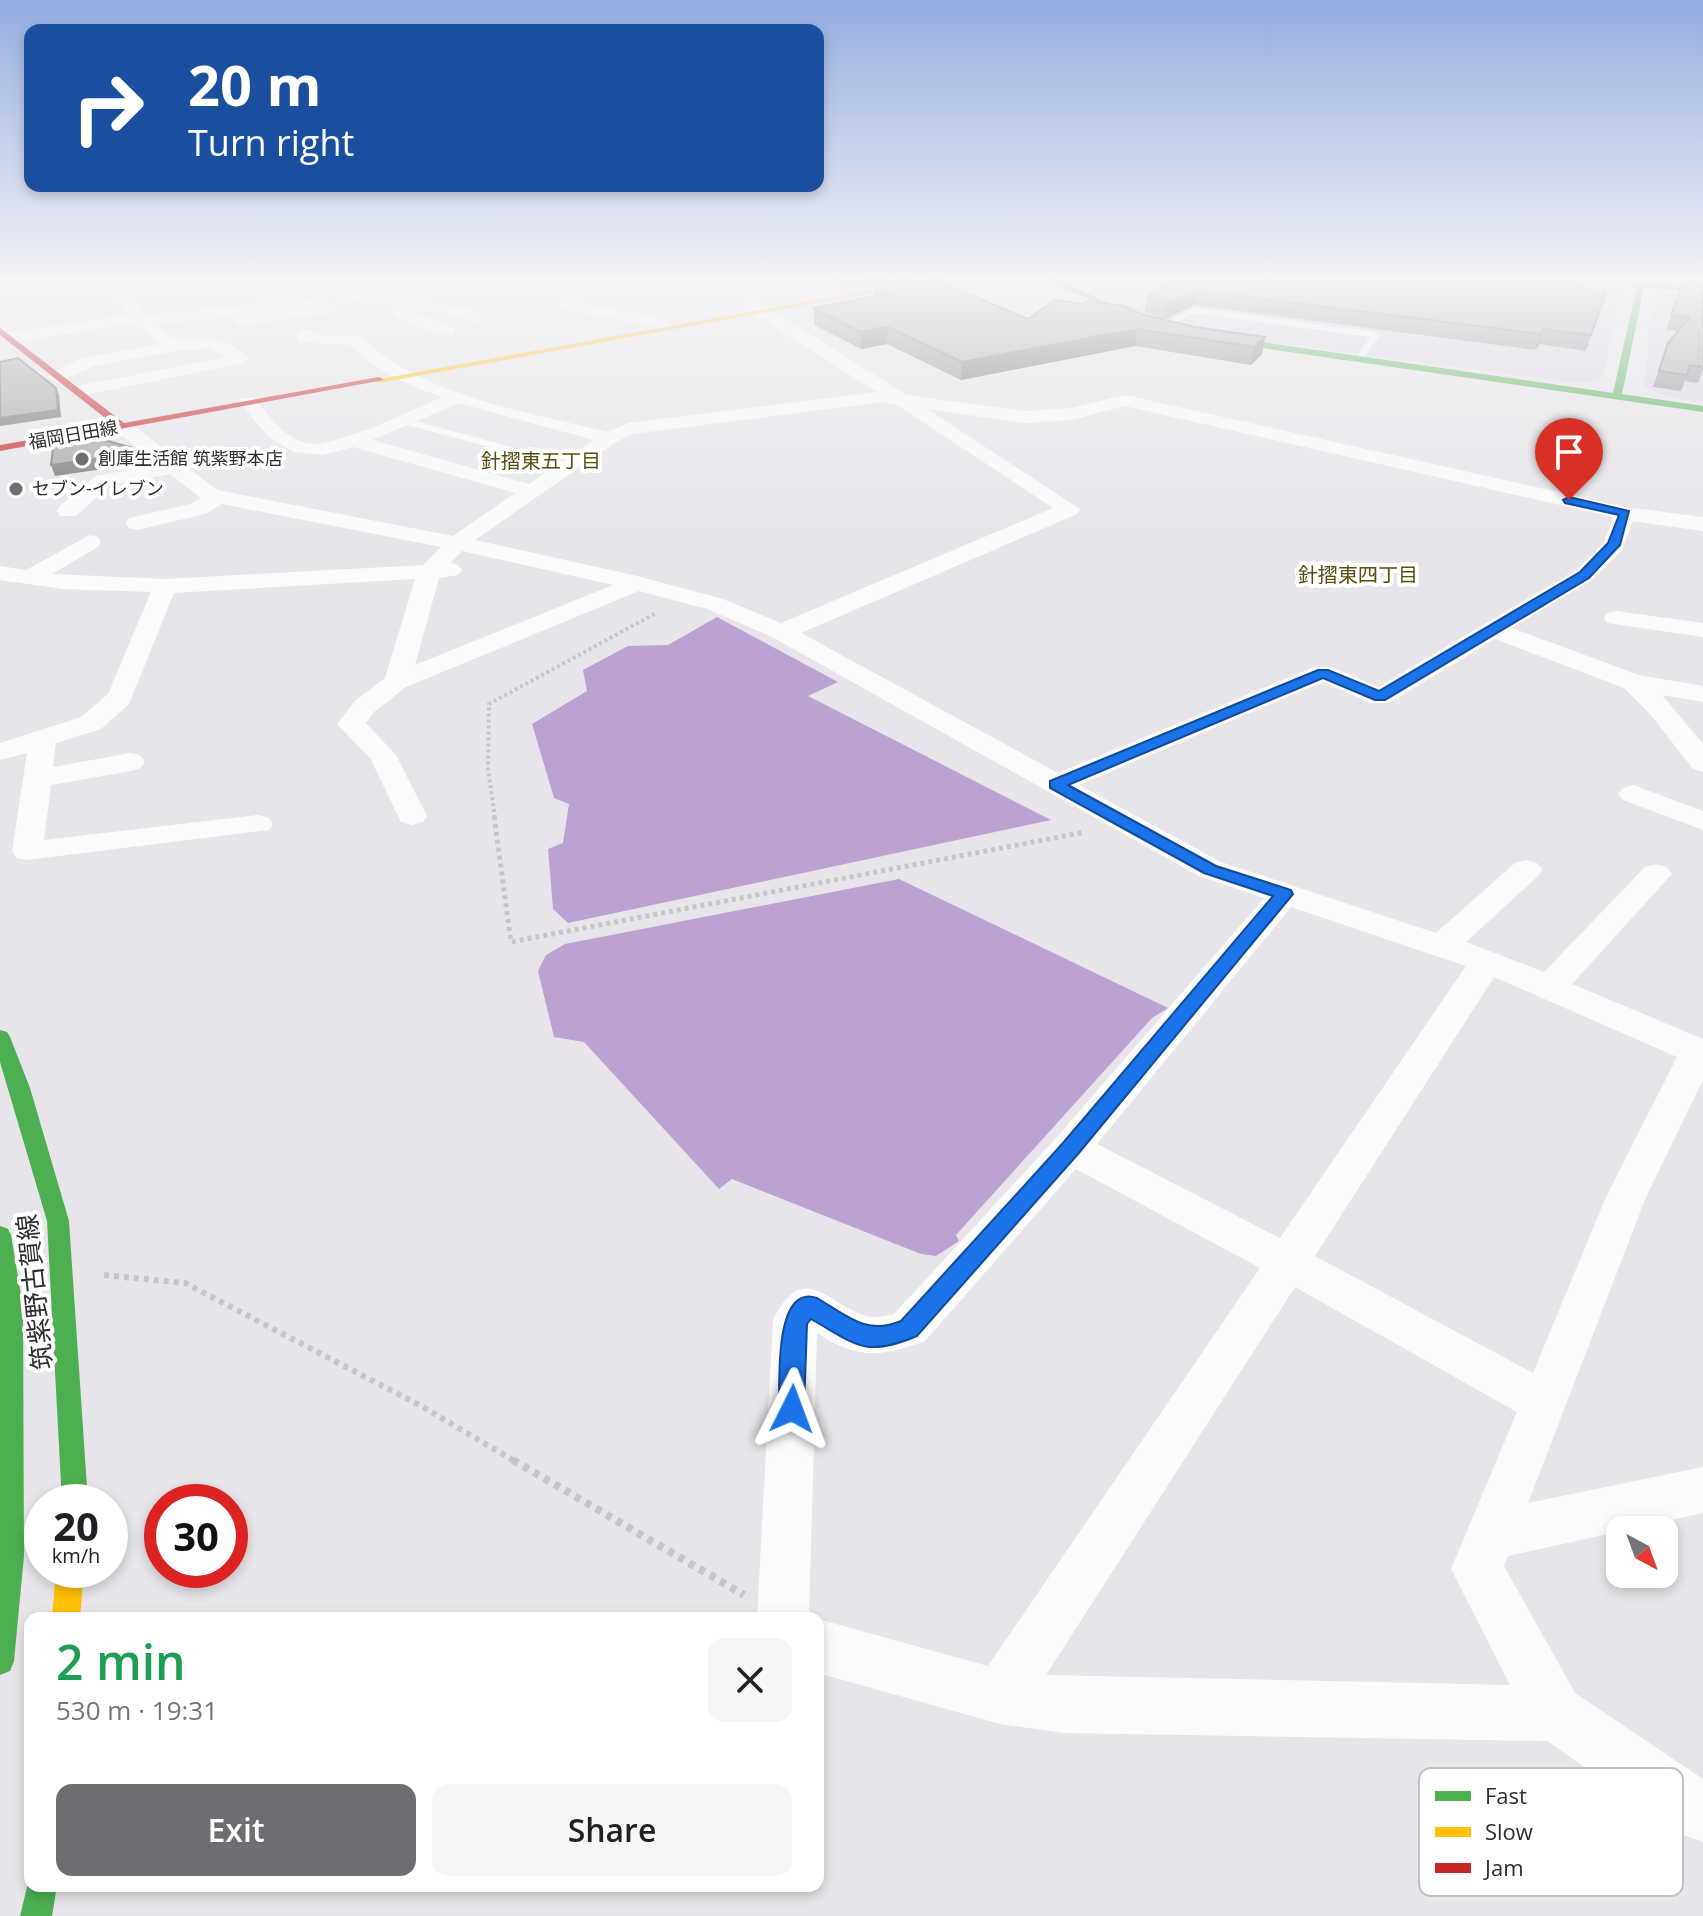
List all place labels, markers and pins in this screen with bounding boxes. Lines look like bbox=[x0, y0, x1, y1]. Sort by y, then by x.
pin bbox=[1535, 418, 1603, 500]
place label: 創庫生活館 筑紫野本店 bbox=[98, 446, 283, 470]
marker: 創庫生活館 筑紫野本店 bbox=[73, 450, 91, 468]
place label: セブン-イレブン bbox=[32, 476, 164, 500]
marker: セブン-イレブン bbox=[7, 480, 25, 498]

